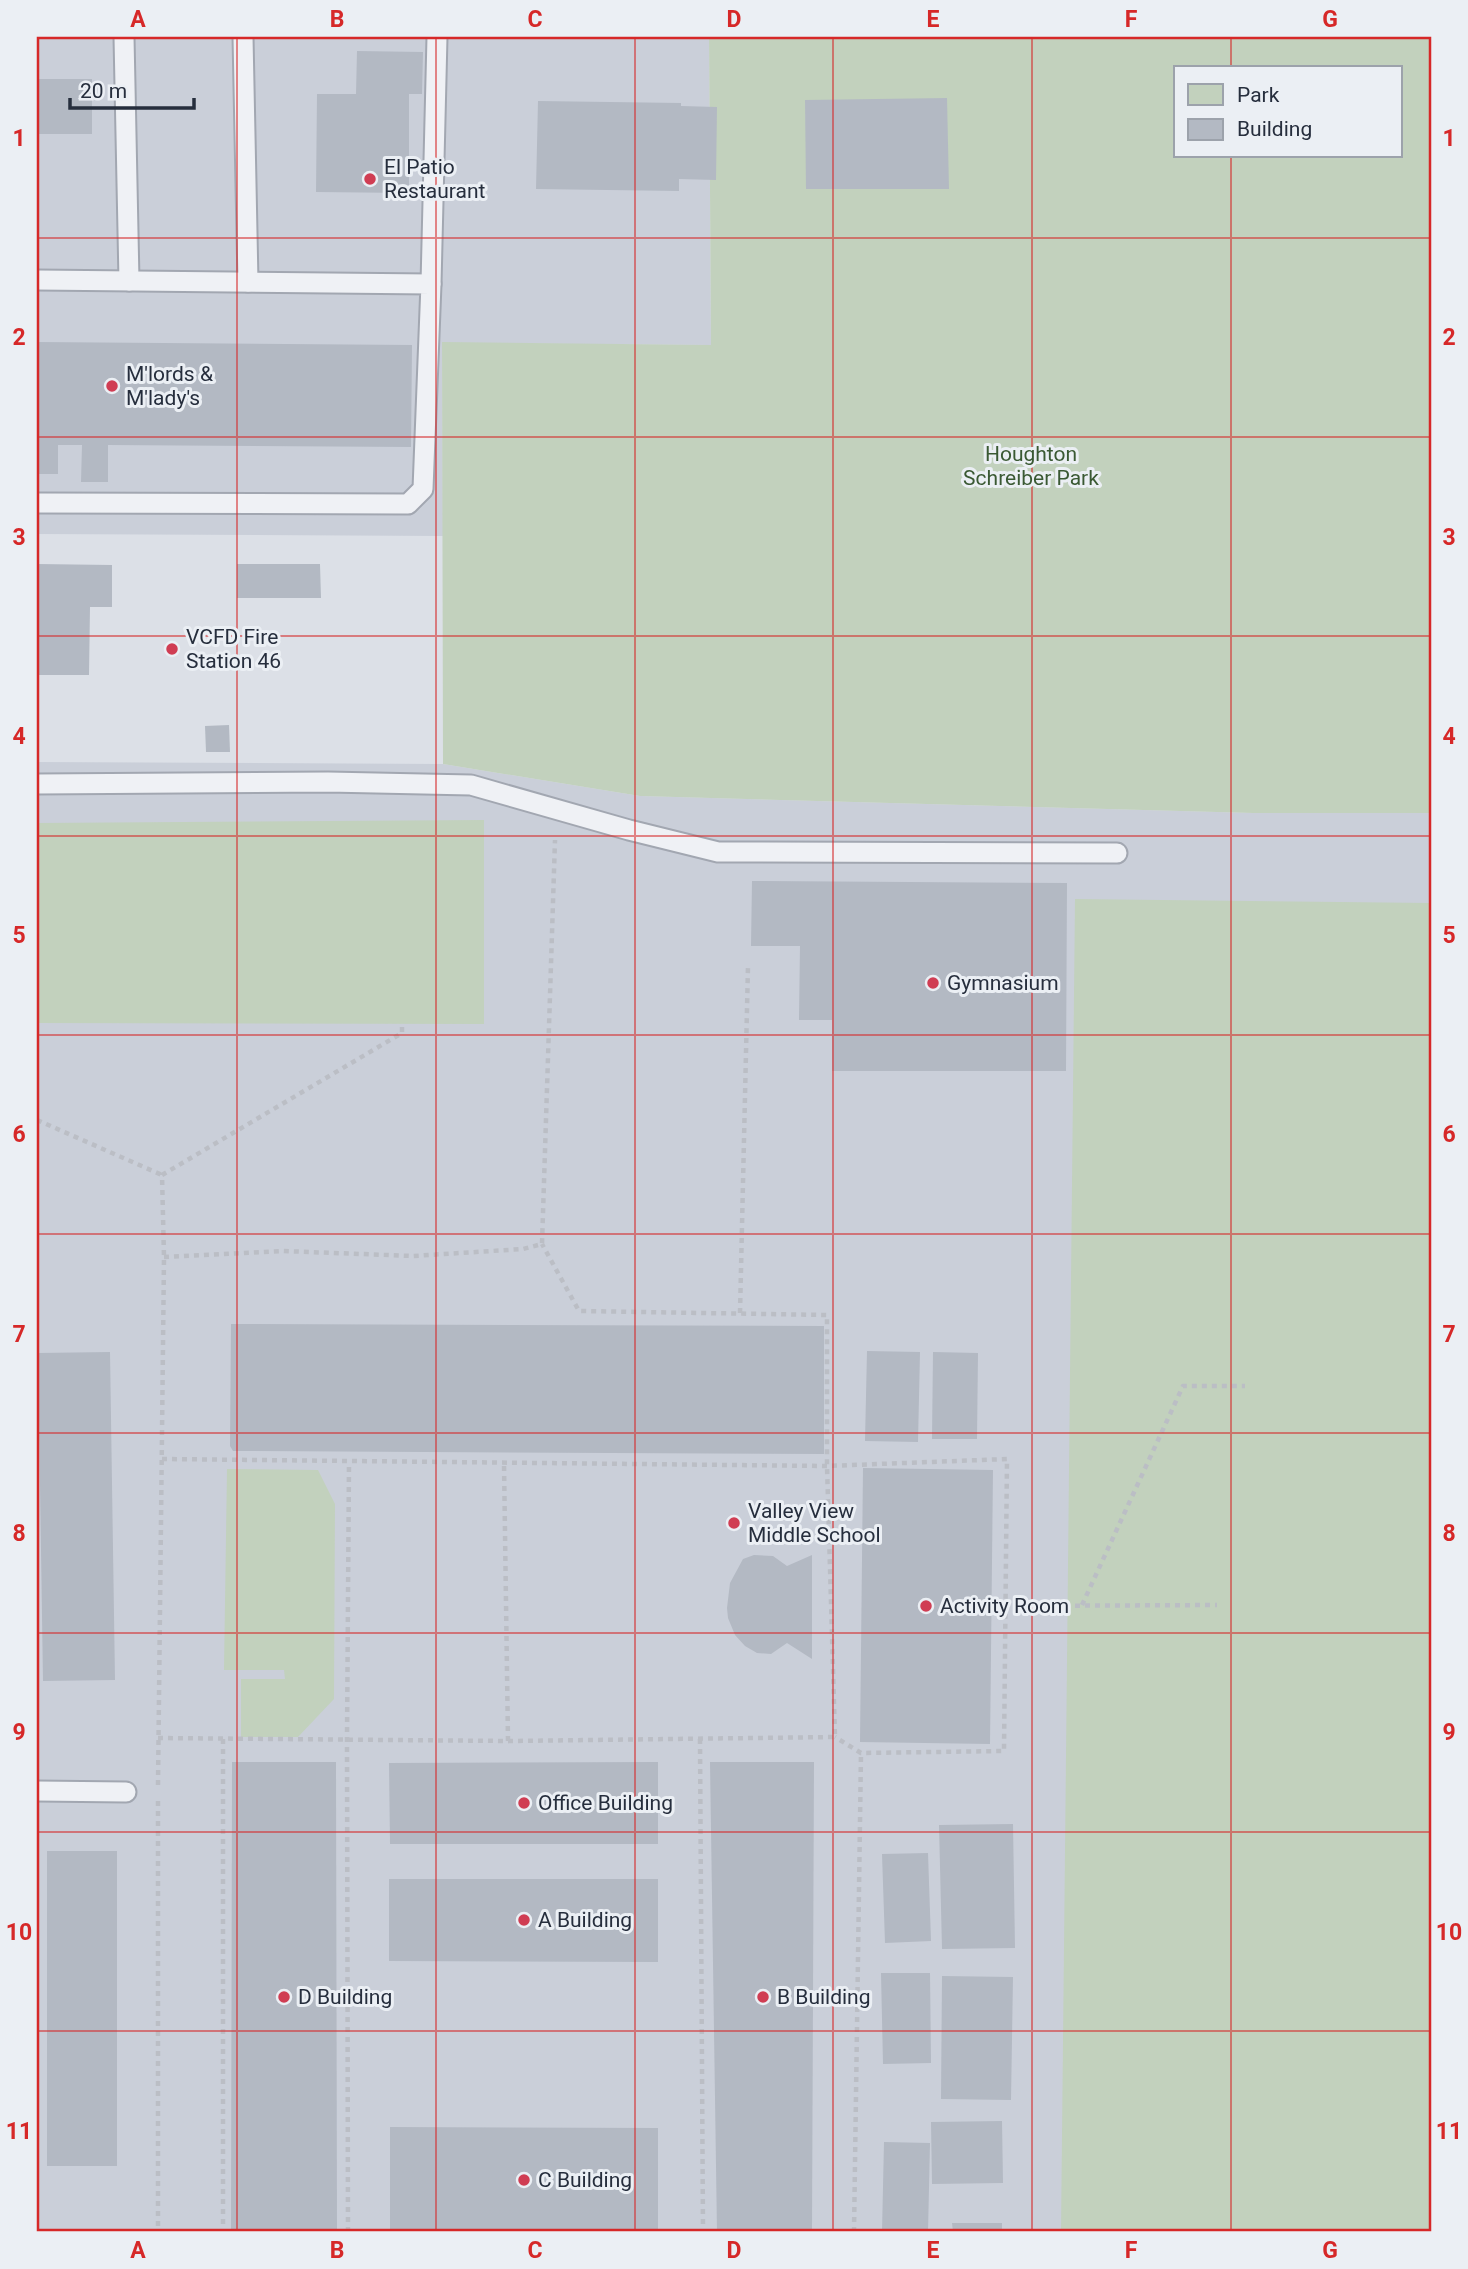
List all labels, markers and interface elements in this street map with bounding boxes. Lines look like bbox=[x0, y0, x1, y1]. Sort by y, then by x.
text: A bbox=[130, 6, 146, 33]
text: B bbox=[330, 6, 344, 33]
text: C bbox=[527, 6, 543, 33]
text: D bbox=[727, 6, 741, 33]
text: E bbox=[927, 6, 940, 33]
text: F bbox=[1125, 6, 1138, 33]
text: G bbox=[1322, 6, 1338, 33]
scale bar bbox=[70, 66, 194, 110]
legend bbox=[1174, 66, 1402, 158]
text: 20 m bbox=[80, 79, 127, 103]
text: Park bbox=[1237, 83, 1280, 107]
text: Building bbox=[1237, 117, 1312, 141]
text: 1 bbox=[12, 125, 26, 152]
text: 1 bbox=[1442, 125, 1456, 152]
place label: El Patio Restaurant bbox=[384, 155, 486, 203]
marker: El Patio Restaurant bbox=[362, 171, 378, 187]
text: 2 bbox=[12, 324, 26, 351]
text: 2 bbox=[1442, 324, 1456, 351]
place label: M'lords & M'lady's bbox=[126, 362, 213, 410]
marker: M'lords & M'lady's bbox=[104, 378, 120, 394]
park label: Houghton Schreiber Park bbox=[963, 442, 1099, 490]
text: 3 bbox=[12, 524, 26, 551]
text: 3 bbox=[1442, 524, 1456, 551]
place label: VCFD Fire Station 46 bbox=[186, 625, 281, 673]
marker: VCFD Fire Station 46 bbox=[164, 641, 180, 657]
text: 4 bbox=[12, 723, 26, 750]
text: 4 bbox=[1442, 723, 1456, 750]
text: 5 bbox=[12, 922, 26, 949]
text: 5 bbox=[1442, 922, 1456, 949]
place label: Gymnasium bbox=[947, 971, 1059, 995]
marker: Gymnasium bbox=[925, 975, 941, 991]
text: 6 bbox=[12, 1121, 26, 1148]
text: 6 bbox=[1442, 1121, 1456, 1148]
text: 7 bbox=[12, 1321, 26, 1348]
text: 7 bbox=[1442, 1321, 1456, 1348]
place label: Valley View Middle School bbox=[748, 1499, 881, 1547]
marker: Valley View Middle School bbox=[726, 1515, 742, 1531]
text: 8 bbox=[12, 1520, 26, 1547]
text: 8 bbox=[1442, 1520, 1456, 1547]
place label: Activity Room bbox=[940, 1594, 1069, 1618]
marker: Activity Room bbox=[918, 1598, 934, 1614]
text: 9 bbox=[12, 1719, 26, 1746]
text: 9 bbox=[1442, 1719, 1456, 1746]
place label: Office Building bbox=[538, 1791, 673, 1815]
marker: Office Building bbox=[516, 1795, 532, 1811]
place label: A Building bbox=[538, 1908, 632, 1932]
marker: A Building bbox=[516, 1912, 532, 1928]
text: 10 bbox=[6, 1919, 32, 1946]
text: 10 bbox=[1436, 1919, 1462, 1946]
place label: D Building bbox=[298, 1985, 392, 2009]
place label: B Building bbox=[777, 1985, 871, 2009]
marker: D Building bbox=[276, 1989, 292, 2005]
marker: B Building bbox=[755, 1989, 771, 2005]
text: 11 bbox=[6, 2118, 32, 2145]
text: 11 bbox=[1436, 2118, 1462, 2145]
place label: C Building bbox=[538, 2168, 632, 2192]
marker: C Building bbox=[516, 2172, 532, 2188]
text: A bbox=[130, 2237, 146, 2264]
text: B bbox=[330, 2237, 344, 2264]
text: C bbox=[527, 2237, 543, 2264]
text: D bbox=[727, 2237, 741, 2264]
text: E bbox=[927, 2237, 940, 2264]
text: F bbox=[1125, 2237, 1138, 2264]
text: G bbox=[1322, 2237, 1338, 2264]

